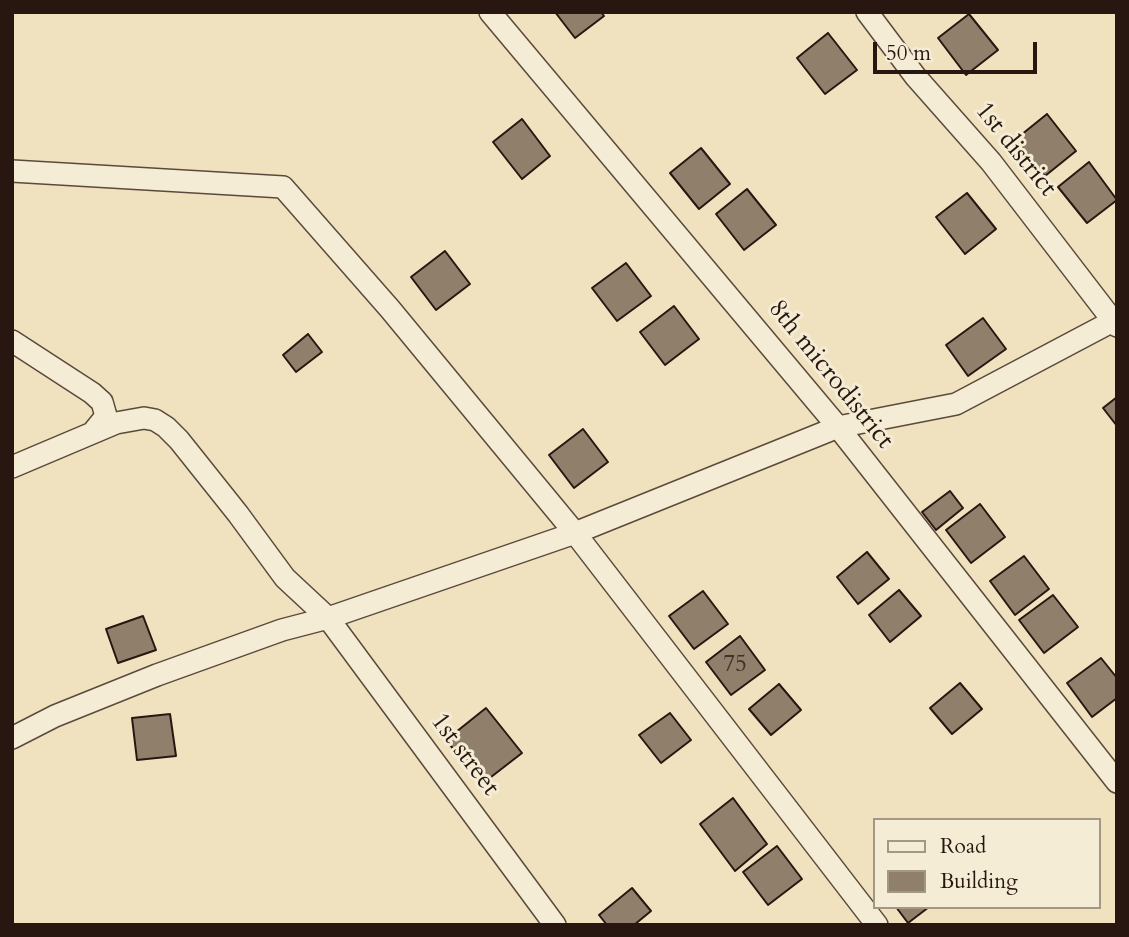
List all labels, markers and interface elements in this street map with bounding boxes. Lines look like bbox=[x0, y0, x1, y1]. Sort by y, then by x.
scale bar bbox=[877, 28, 1042, 72]
text: 50 m bbox=[886, 39, 931, 68]
street label: 1st district bbox=[968, 97, 1062, 203]
street label: 8th microdistrict bbox=[760, 294, 900, 456]
house number: 75 bbox=[723, 652, 747, 680]
street label: 1st street bbox=[423, 708, 505, 802]
legend bbox=[874, 818, 1101, 909]
text: Road bbox=[940, 832, 986, 861]
text: Building bbox=[940, 867, 1018, 896]

